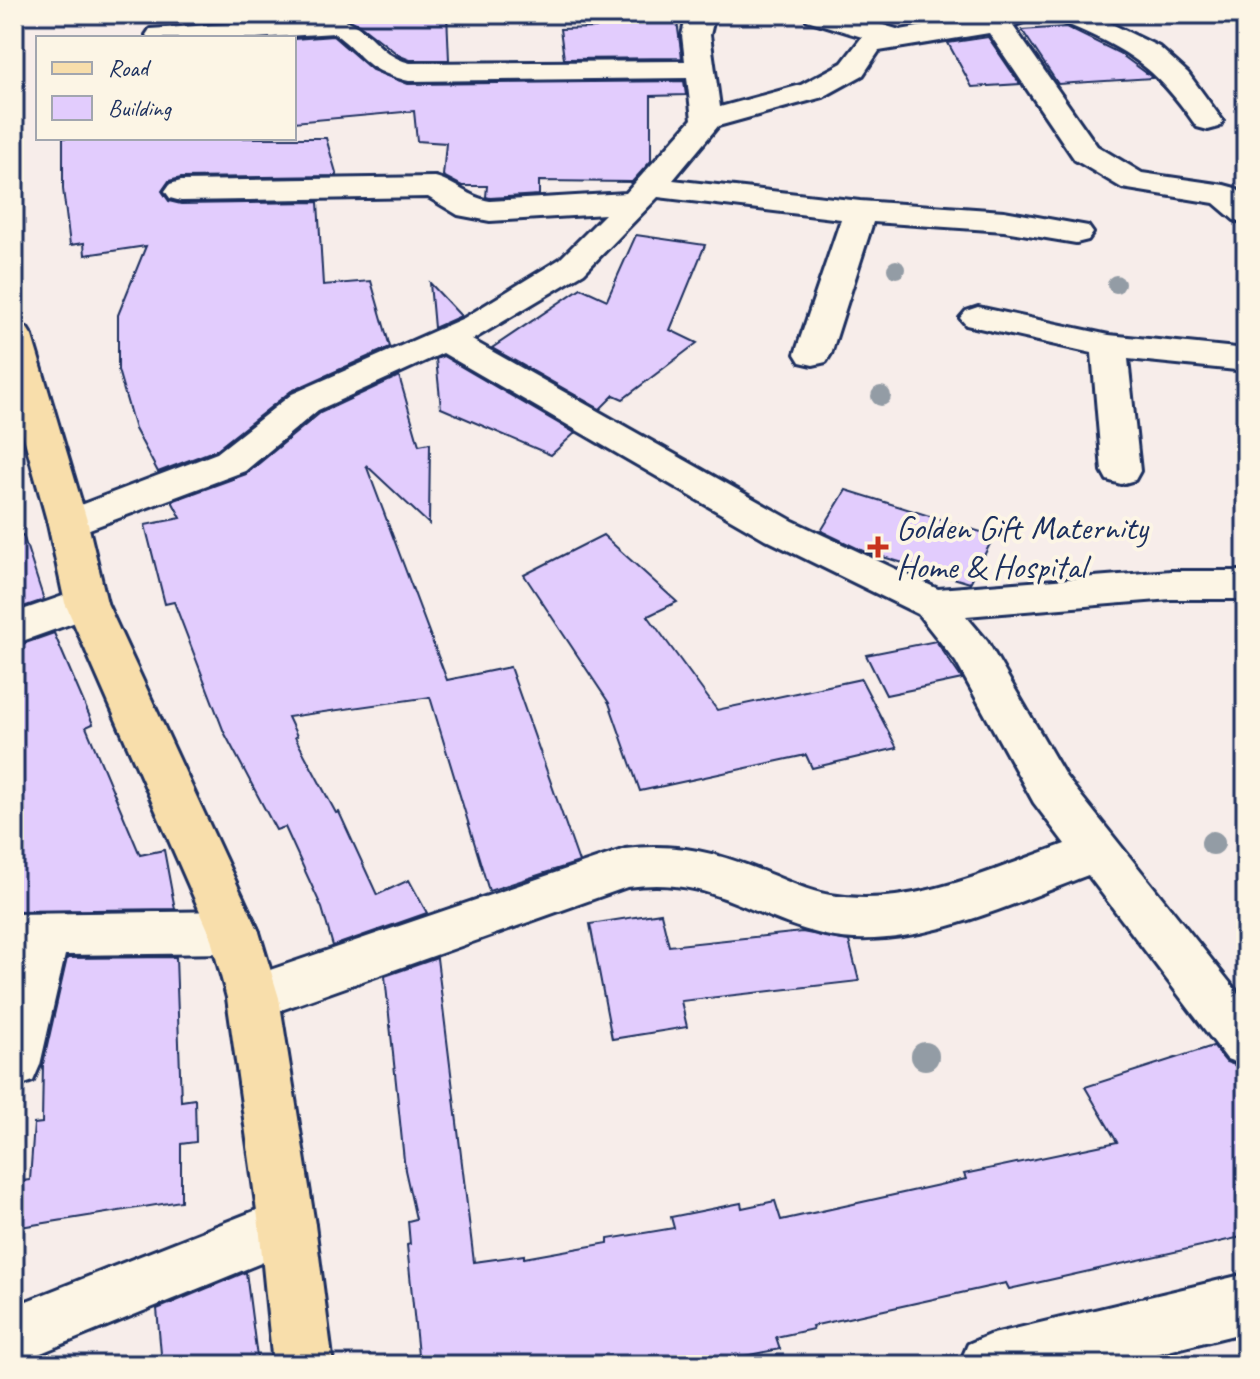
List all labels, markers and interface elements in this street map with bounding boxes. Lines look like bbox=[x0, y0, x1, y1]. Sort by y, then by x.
legend bbox=[36, 36, 296, 140]
text: Road bbox=[108, 53, 152, 83]
text: Building bbox=[108, 93, 173, 123]
place label: Golden Gift Maternity Home & Hospital bbox=[896, 506, 1150, 588]
marker: Golden Gift Maternity Home & Hospital bbox=[867, 536, 889, 558]

